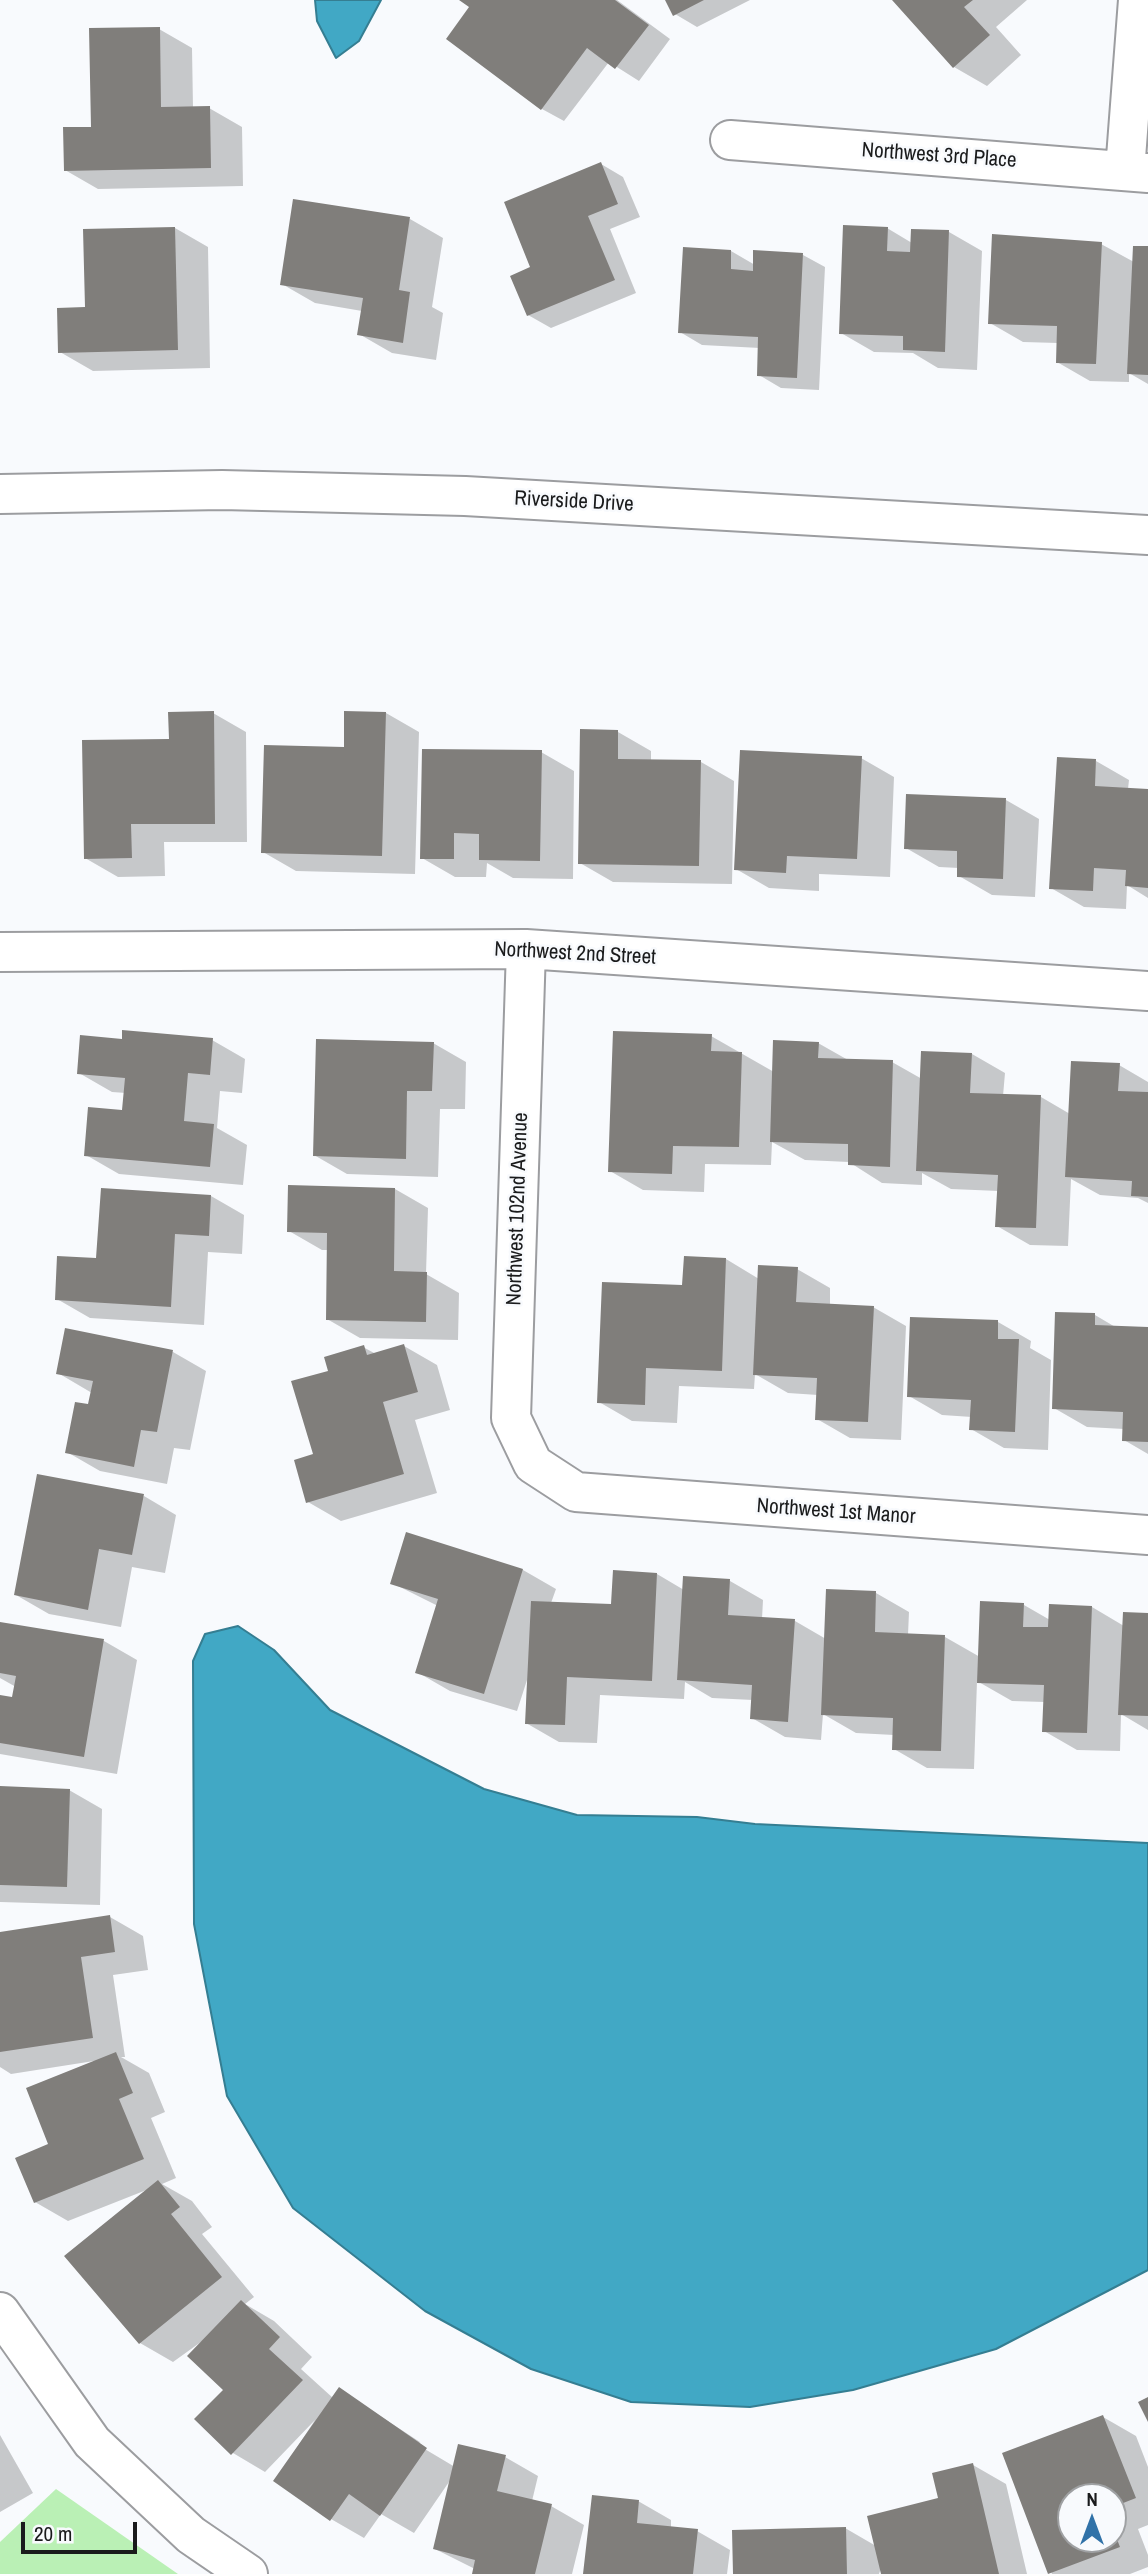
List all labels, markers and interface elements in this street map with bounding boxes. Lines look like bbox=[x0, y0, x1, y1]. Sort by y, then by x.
street label: Northwest 3rd Place bbox=[861, 138, 1017, 174]
street label: Riverside Drive bbox=[514, 486, 634, 518]
street label: Northwest 2nd Street bbox=[494, 937, 656, 971]
street label: Northwest 102nd Avenue bbox=[502, 1112, 534, 1306]
street label: Northwest 1st Manor bbox=[756, 1494, 916, 1530]
north arrow bbox=[1057, 2483, 1127, 2553]
text: N bbox=[1086, 2486, 1098, 2512]
scale bar bbox=[24, 2508, 140, 2552]
text: 20 m bbox=[34, 2519, 72, 2548]

